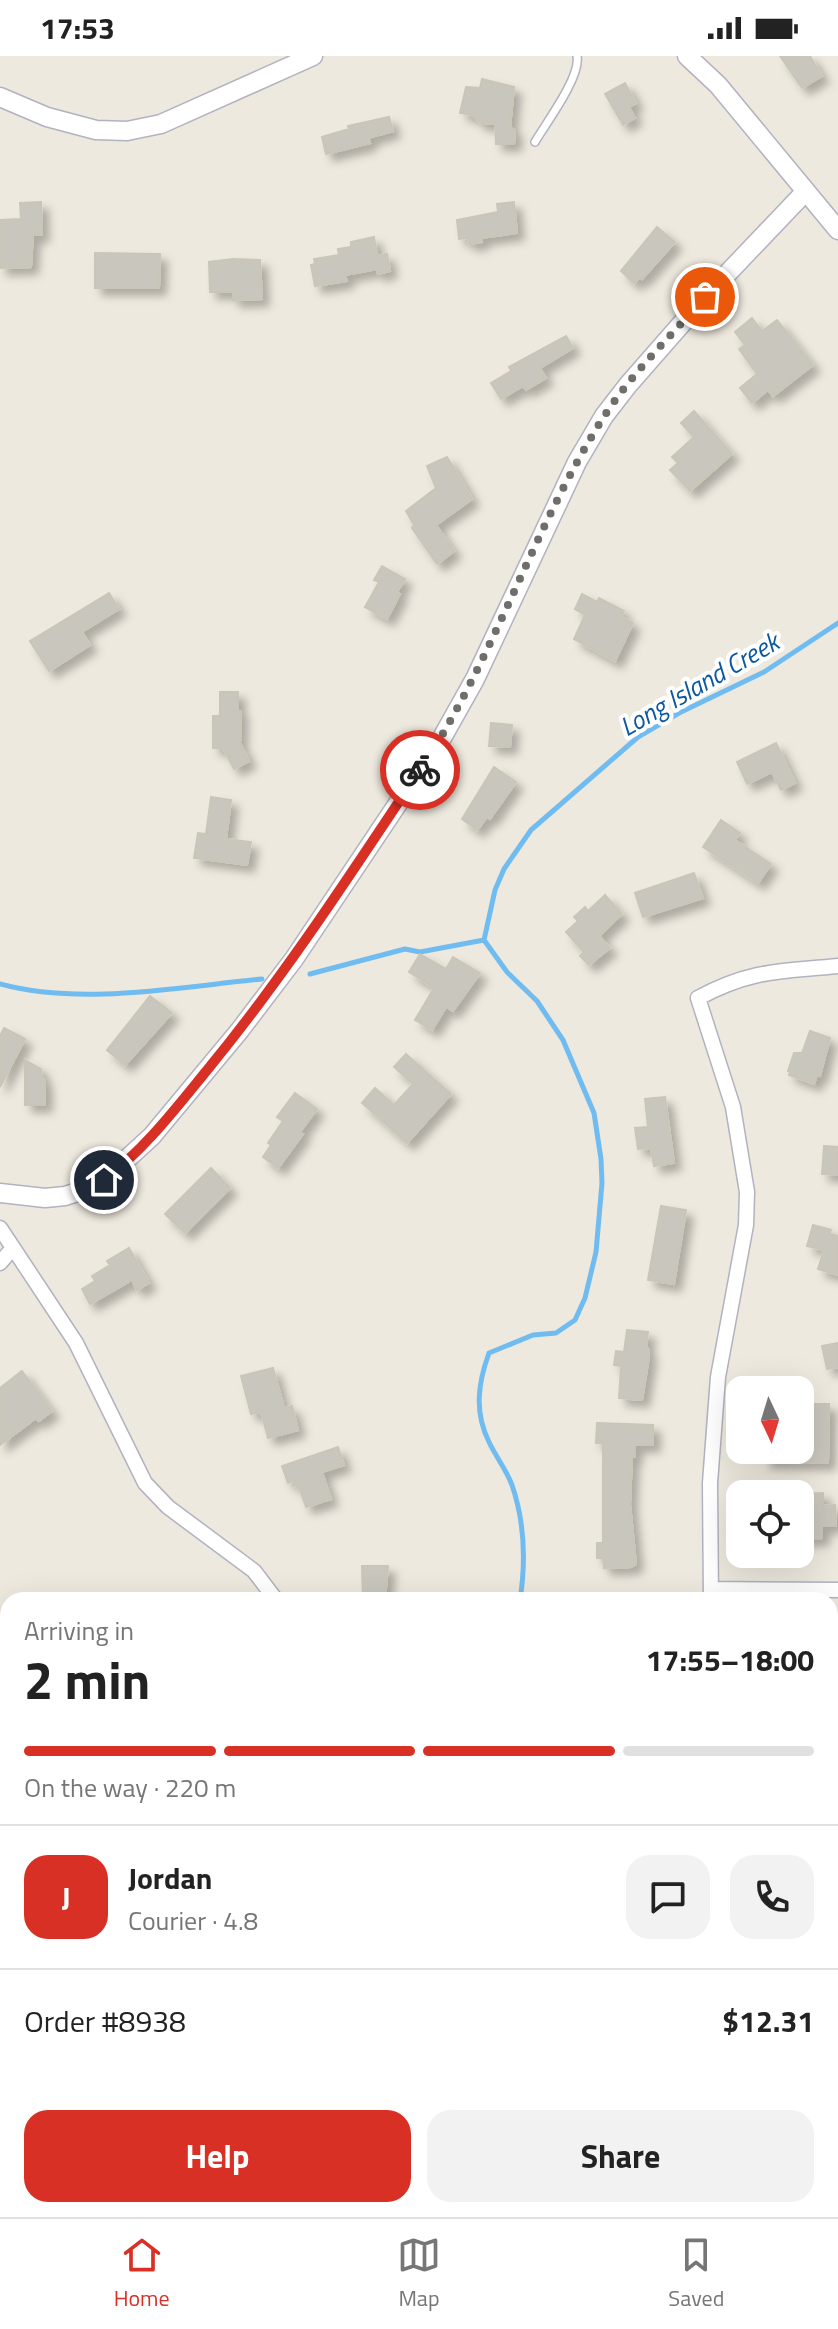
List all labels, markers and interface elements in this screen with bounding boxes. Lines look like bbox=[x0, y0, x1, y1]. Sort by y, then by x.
text: 17:53 bbox=[40, 5, 115, 51]
pin bbox=[671, 263, 739, 331]
icon: bag bbox=[683, 275, 727, 319]
water label: Long Island Creek bbox=[612, 621, 789, 746]
courier bbox=[380, 730, 460, 810]
icon: bike bbox=[398, 748, 442, 792]
pin bbox=[70, 1146, 138, 1214]
icon: home bbox=[82, 1158, 126, 1202]
north arrow bbox=[726, 1376, 814, 1464]
map controls bbox=[726, 1376, 814, 1568]
button: locate bbox=[726, 1480, 814, 1568]
text: Arriving in bbox=[24, 1611, 134, 1650]
text: 17:55–18:00 bbox=[646, 1637, 814, 1683]
text: 2 min bbox=[24, 1640, 150, 1719]
text: On the way · 220 m bbox=[24, 1768, 236, 1807]
text: Jordan bbox=[128, 1855, 212, 1901]
button: chat bbox=[626, 1855, 710, 1939]
button: phone bbox=[730, 1855, 814, 1939]
text: J bbox=[61, 1874, 71, 1920]
text: Courier · 4.8 bbox=[128, 1901, 258, 1940]
text: Order #8938 bbox=[24, 1998, 186, 2044]
text: $12.31 bbox=[722, 1998, 814, 2044]
button: Help bbox=[24, 2110, 411, 2202]
button: Share bbox=[427, 2110, 814, 2202]
tab: Home bbox=[114, 2233, 170, 2315]
tab: Map bbox=[397, 2233, 441, 2315]
tab: Saved bbox=[668, 2233, 724, 2315]

